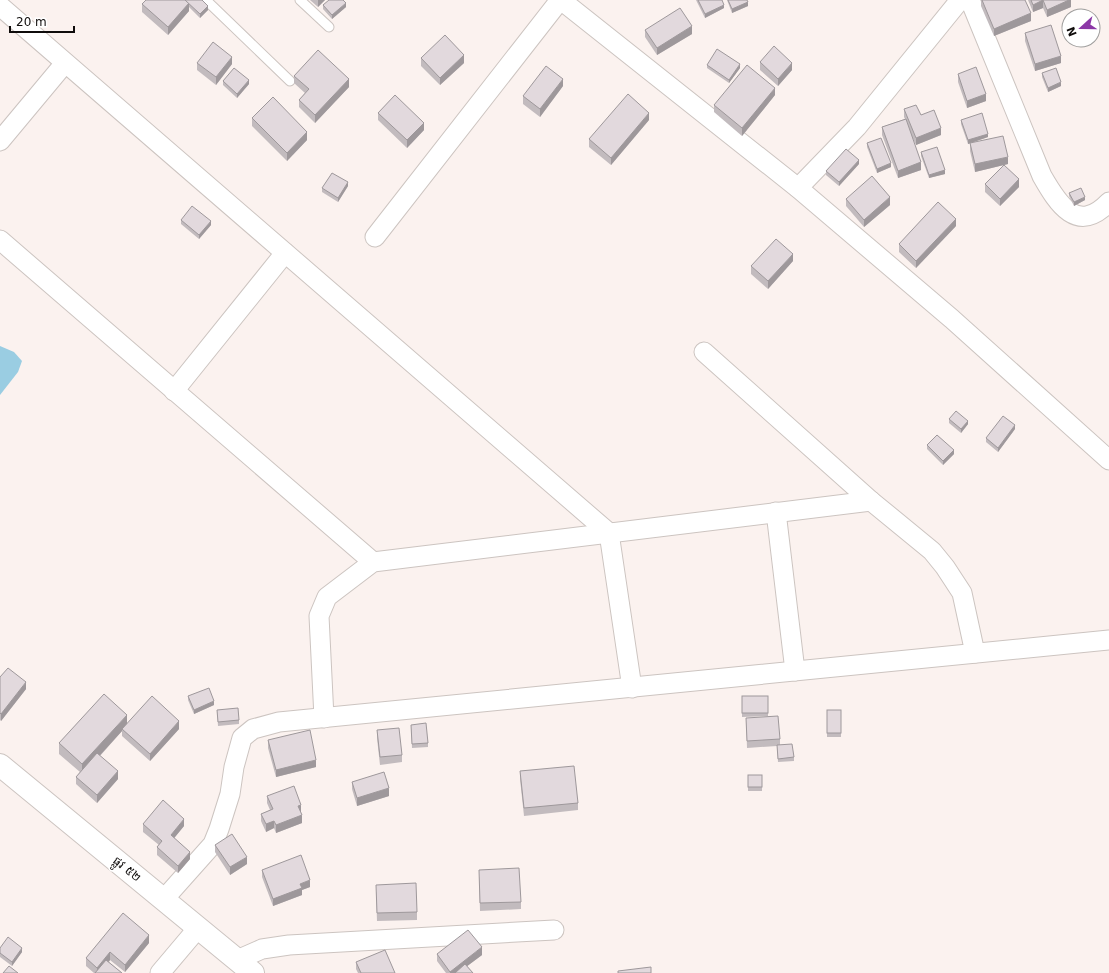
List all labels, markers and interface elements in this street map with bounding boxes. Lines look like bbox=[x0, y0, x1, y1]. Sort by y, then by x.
scale bar bbox=[10, 8, 74, 34]
north arrow bbox=[1061, 8, 1101, 48]
text: 20 m bbox=[16, 15, 47, 29]
text: N bbox=[1064, 25, 1080, 38]
street label: ផ្លូវ ៥២ bbox=[108, 853, 144, 887]

